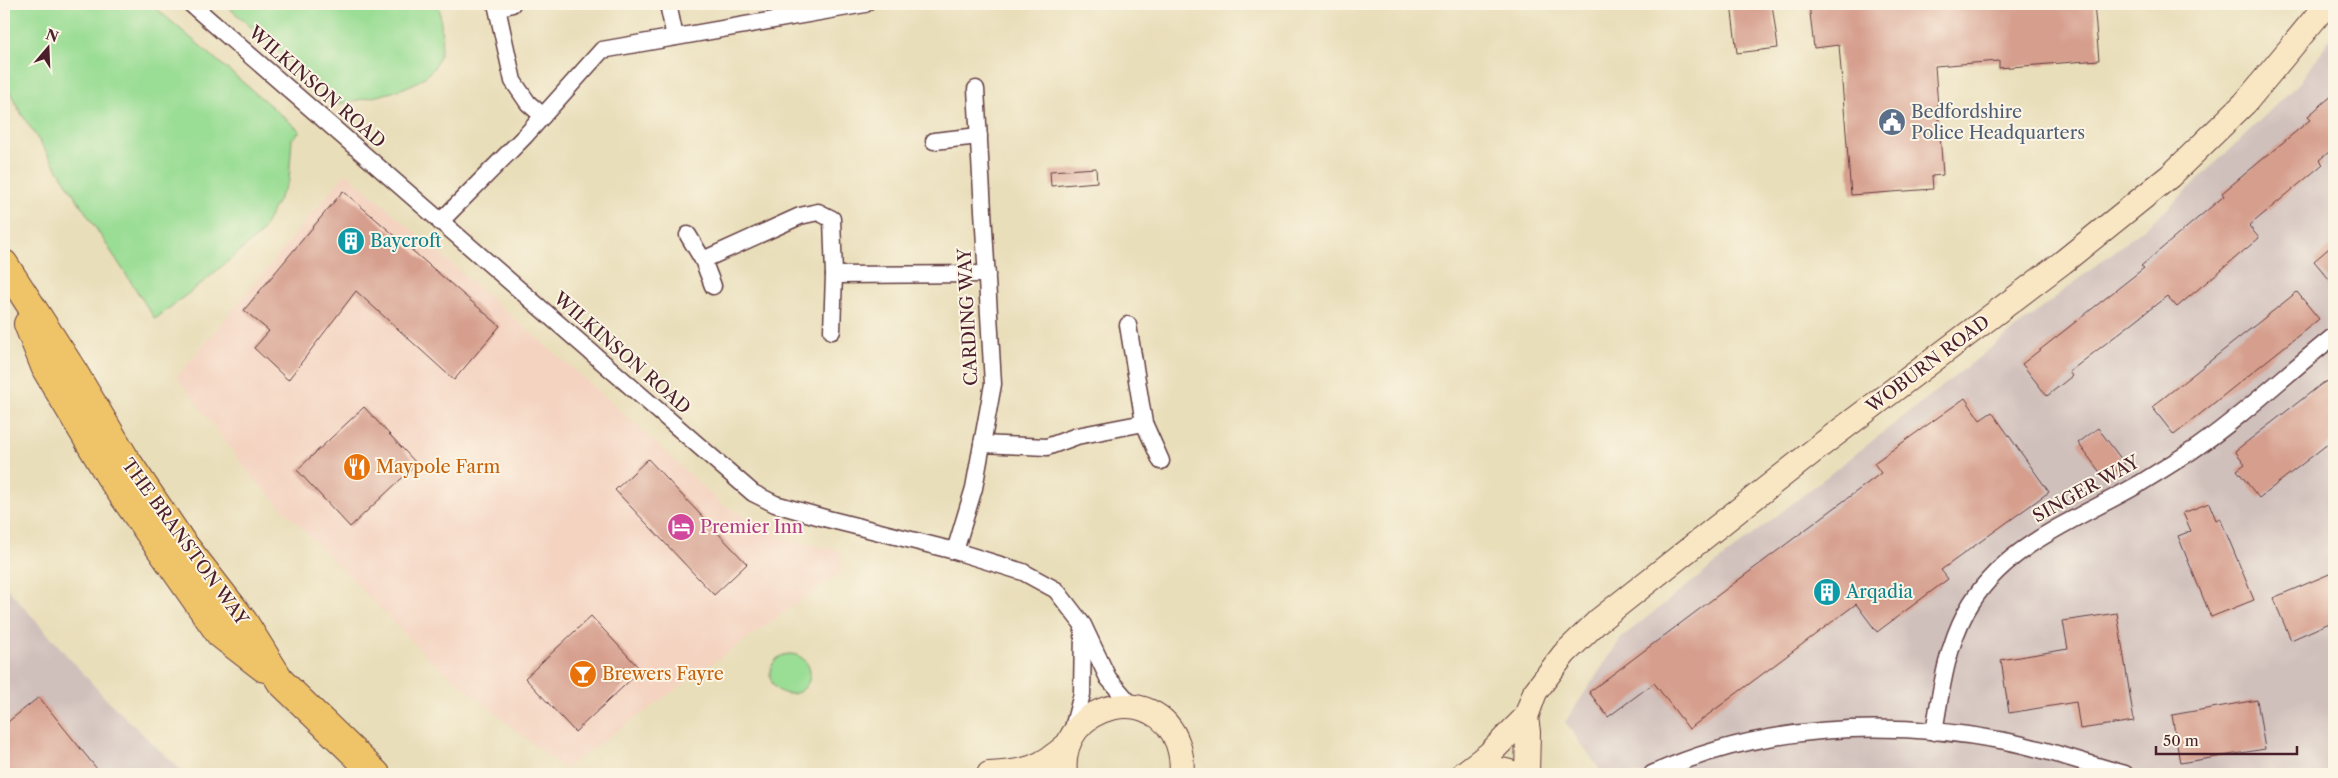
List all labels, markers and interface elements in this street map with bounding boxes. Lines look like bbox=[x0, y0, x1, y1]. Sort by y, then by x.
street label: WILKINSON ROAD bbox=[243, 21, 390, 153]
north arrow bbox=[22, 22, 72, 72]
text: N bbox=[44, 25, 61, 46]
place label: Bedfordshire Police Headquarters bbox=[1911, 101, 2085, 144]
public building icon: Bedfordshire Police Headquarters bbox=[1877, 107, 1907, 137]
building icon: Baycroft bbox=[336, 226, 366, 256]
place label: Baycroft bbox=[370, 230, 442, 252]
street label: CARDING WAY bbox=[953, 246, 983, 386]
street label: WILKINSON ROAD bbox=[548, 287, 695, 419]
street label: WOBURN ROAD bbox=[1861, 311, 1994, 418]
street label: SINGER WAY bbox=[2029, 450, 2144, 527]
restaurant icon: Maypole Farm bbox=[342, 452, 372, 482]
street label: THE BRANSTON WAY bbox=[117, 454, 254, 631]
place label: Maypole Farm bbox=[376, 456, 501, 478]
hotel icon: Premier Inn bbox=[666, 512, 696, 542]
place label: Premier Inn bbox=[700, 516, 803, 538]
building icon: Arqadia bbox=[1812, 577, 1842, 607]
place label: Arqadia bbox=[1845, 581, 1913, 603]
bar icon: Brewers Fayre bbox=[568, 659, 598, 689]
place label: Brewers Fayre bbox=[602, 663, 724, 685]
scale bar bbox=[2156, 723, 2297, 755]
text: 50 m bbox=[2163, 731, 2199, 750]

